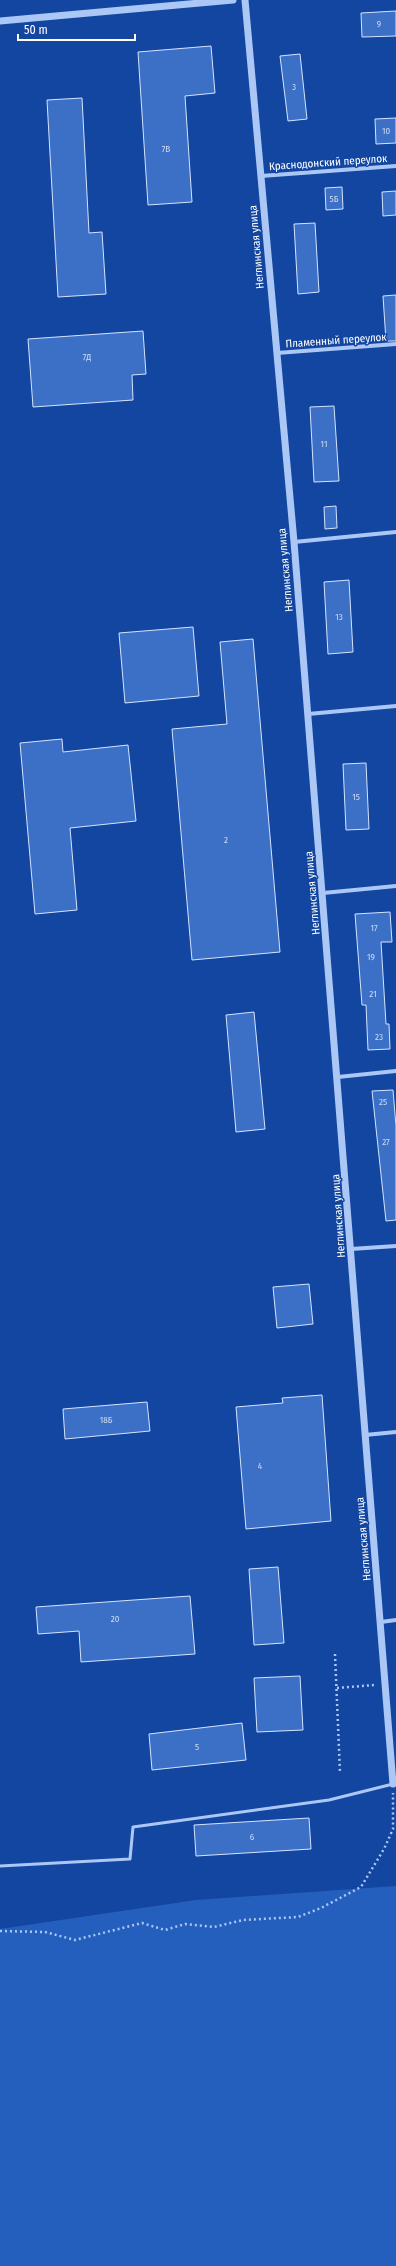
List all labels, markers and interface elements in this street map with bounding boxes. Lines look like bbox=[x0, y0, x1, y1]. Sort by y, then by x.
scale bar bbox=[18, 16, 135, 42]
house number: 9 bbox=[377, 19, 381, 29]
text: 50 m bbox=[24, 23, 48, 37]
house number: 3 bbox=[292, 82, 296, 92]
house number: 10 bbox=[382, 126, 390, 136]
house number: 7В bbox=[162, 144, 170, 154]
street label: Краснодонский переулок bbox=[268, 152, 388, 173]
house number: 5Б bbox=[330, 194, 339, 204]
street label: Неглинская улица bbox=[246, 205, 267, 289]
street label: Пламенный переулок bbox=[285, 330, 388, 351]
house number: 7Д bbox=[83, 352, 91, 362]
house number: 11 bbox=[321, 439, 327, 449]
street label: Неглинская улица bbox=[275, 528, 296, 612]
house number: 13 bbox=[335, 612, 343, 622]
house number: 15 bbox=[352, 792, 360, 802]
house number: 2 bbox=[224, 835, 228, 845]
street label: Неглинская улица bbox=[302, 851, 323, 935]
house number: 17 bbox=[370, 923, 378, 933]
house number: 19 bbox=[367, 952, 375, 962]
house number: 21 bbox=[369, 989, 377, 999]
house number: 23 bbox=[375, 1032, 383, 1042]
house number: 25 bbox=[379, 1097, 387, 1107]
house number: 27 bbox=[382, 1137, 390, 1147]
street label: Неглинская улица bbox=[329, 1174, 348, 1258]
house number: 18Б bbox=[100, 1415, 113, 1425]
house number: 4 bbox=[258, 1461, 263, 1471]
street label: Неглинская улица bbox=[353, 1497, 374, 1581]
house number: 20 bbox=[111, 1614, 120, 1624]
house number: 5 bbox=[195, 1742, 199, 1752]
house number: 6 bbox=[250, 1832, 255, 1842]

